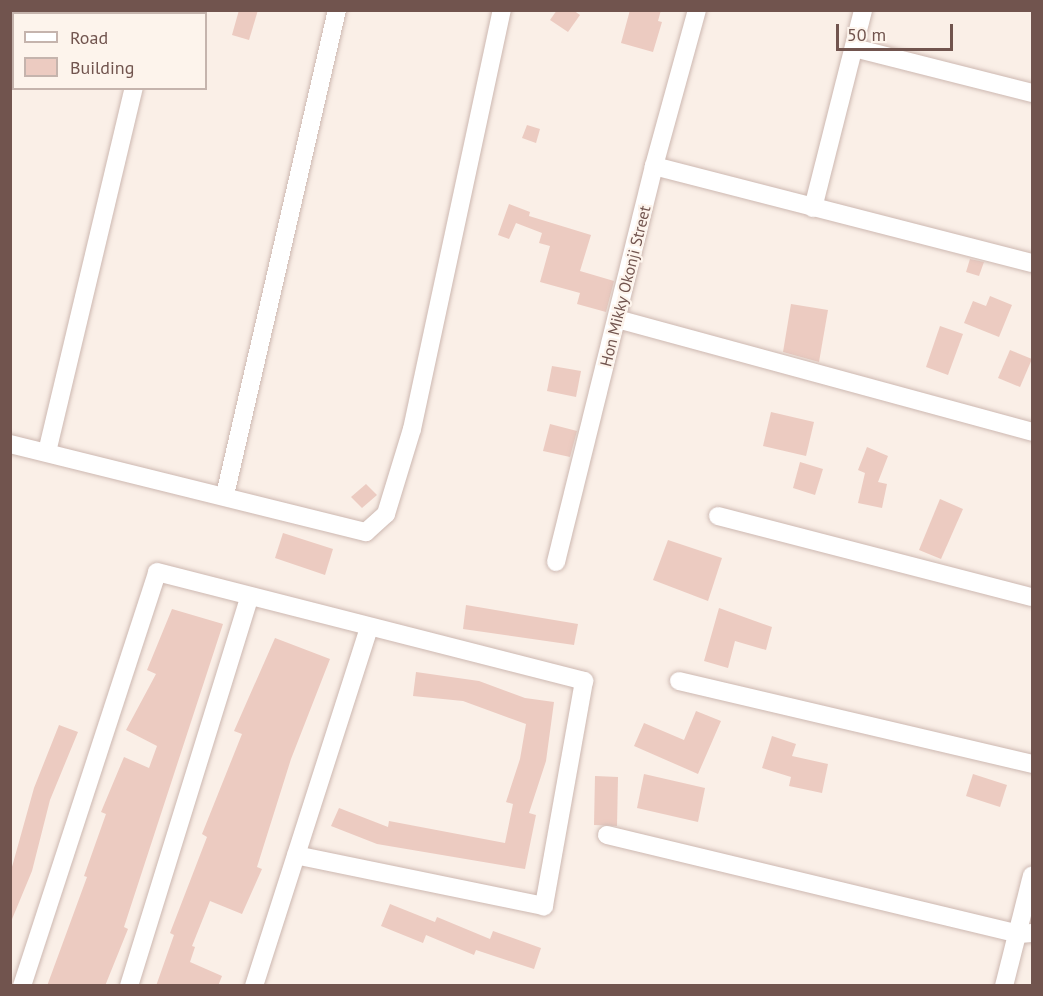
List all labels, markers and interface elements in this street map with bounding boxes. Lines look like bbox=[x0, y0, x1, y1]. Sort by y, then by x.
legend bbox=[12, 12, 207, 90]
scale bar bbox=[839, 12, 956, 50]
text: 50 m bbox=[847, 23, 886, 46]
text: Road bbox=[70, 26, 108, 49]
text: Building bbox=[70, 56, 134, 79]
street label: Hon Mikky Okonji Street bbox=[596, 203, 654, 369]

